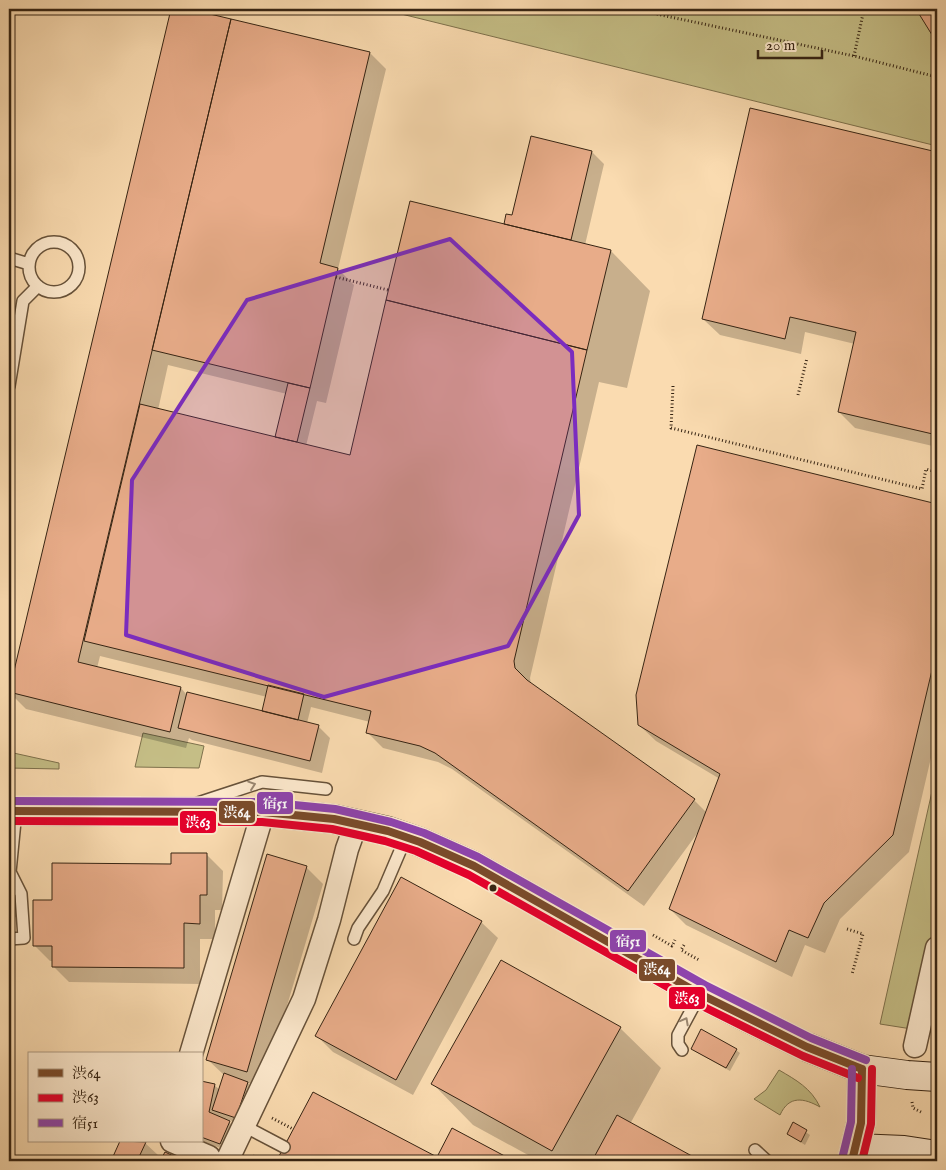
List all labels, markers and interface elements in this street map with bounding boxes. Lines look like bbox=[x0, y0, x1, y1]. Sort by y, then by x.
scale bar bbox=[758, 28, 822, 60]
text: 20 m bbox=[766, 36, 796, 55]
one-way arrow bbox=[247, 781, 256, 791]
line badge: 宿51 bbox=[256, 791, 294, 815]
text: 宿51 bbox=[263, 795, 287, 813]
line badge: 渋64 bbox=[218, 800, 256, 824]
text: 渋64 bbox=[224, 804, 252, 822]
line badge: 渋63 bbox=[179, 810, 217, 834]
text: 渋63 bbox=[185, 814, 211, 832]
unlabelled marker bbox=[488, 883, 498, 893]
line badge: 宿51 bbox=[609, 929, 647, 953]
text: 宿51 bbox=[616, 933, 640, 951]
line badge: 渋64 bbox=[638, 958, 676, 982]
text: 渋64 bbox=[644, 961, 672, 979]
line badge: 渋63 bbox=[668, 986, 706, 1010]
text: 渋63 bbox=[674, 990, 700, 1008]
one-way arrow bbox=[679, 1017, 689, 1026]
legend bbox=[28, 1052, 202, 1142]
text: 渋64 bbox=[72, 1064, 101, 1083]
text: 渋63 bbox=[72, 1088, 99, 1107]
text: 宿51 bbox=[72, 1114, 98, 1133]

